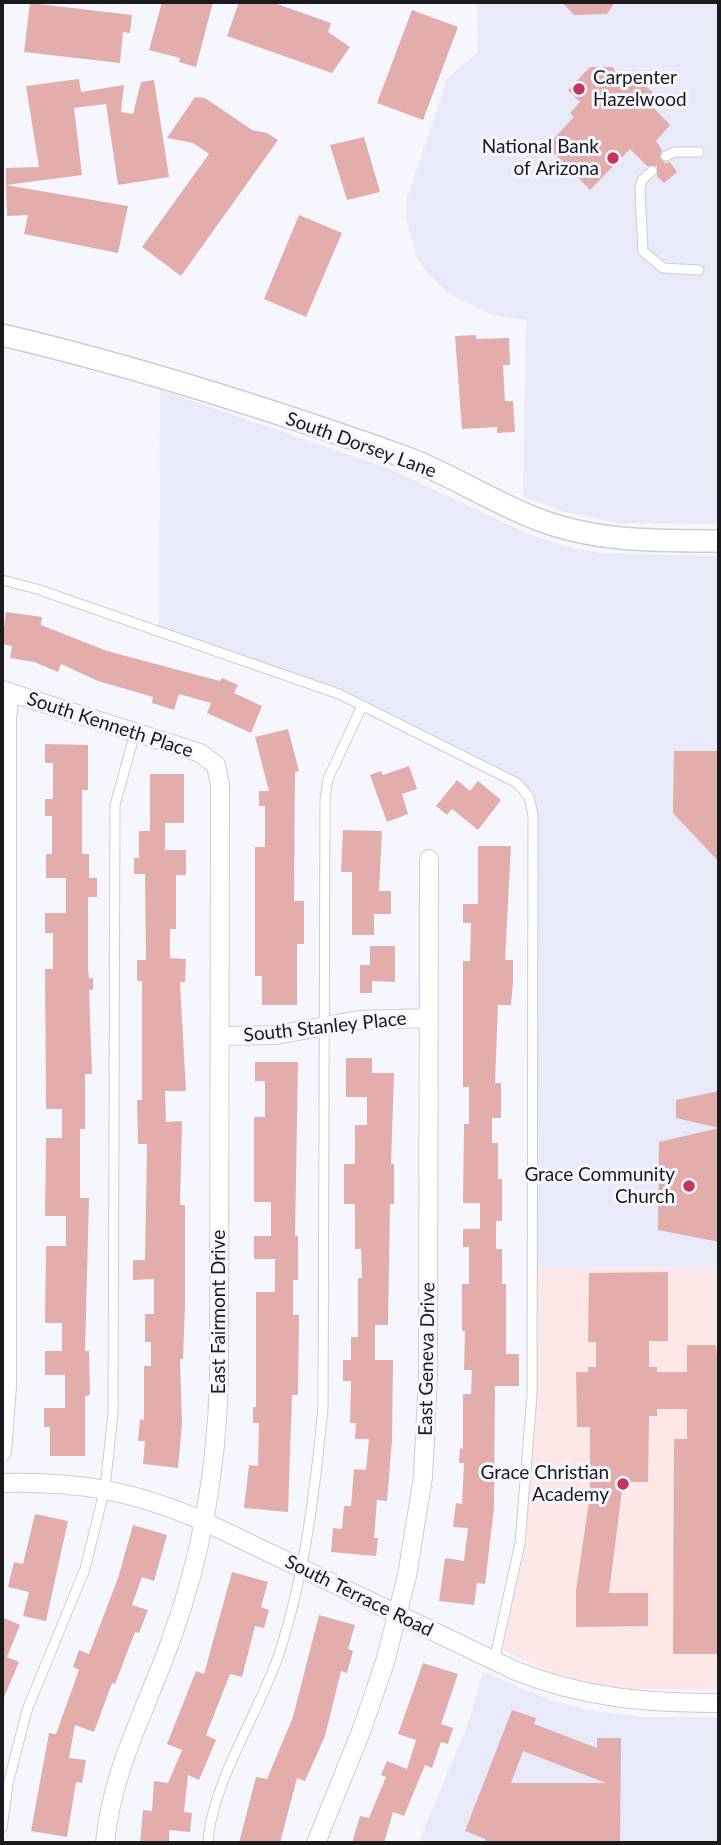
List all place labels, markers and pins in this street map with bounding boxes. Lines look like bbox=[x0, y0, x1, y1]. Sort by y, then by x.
place label: Carpenter Hazelwood bbox=[593, 67, 687, 111]
marker: Carpenter Hazelwood bbox=[571, 81, 587, 97]
place label: National Bank of Arizona bbox=[482, 136, 599, 180]
marker: National Bank of Arizona bbox=[605, 150, 621, 166]
place label: Grace Community Church bbox=[524, 1164, 675, 1208]
marker: Grace Community Church bbox=[681, 1178, 697, 1194]
place label: Grace Christian Academy bbox=[481, 1462, 609, 1506]
marker: Grace Christian Academy bbox=[615, 1476, 631, 1492]

